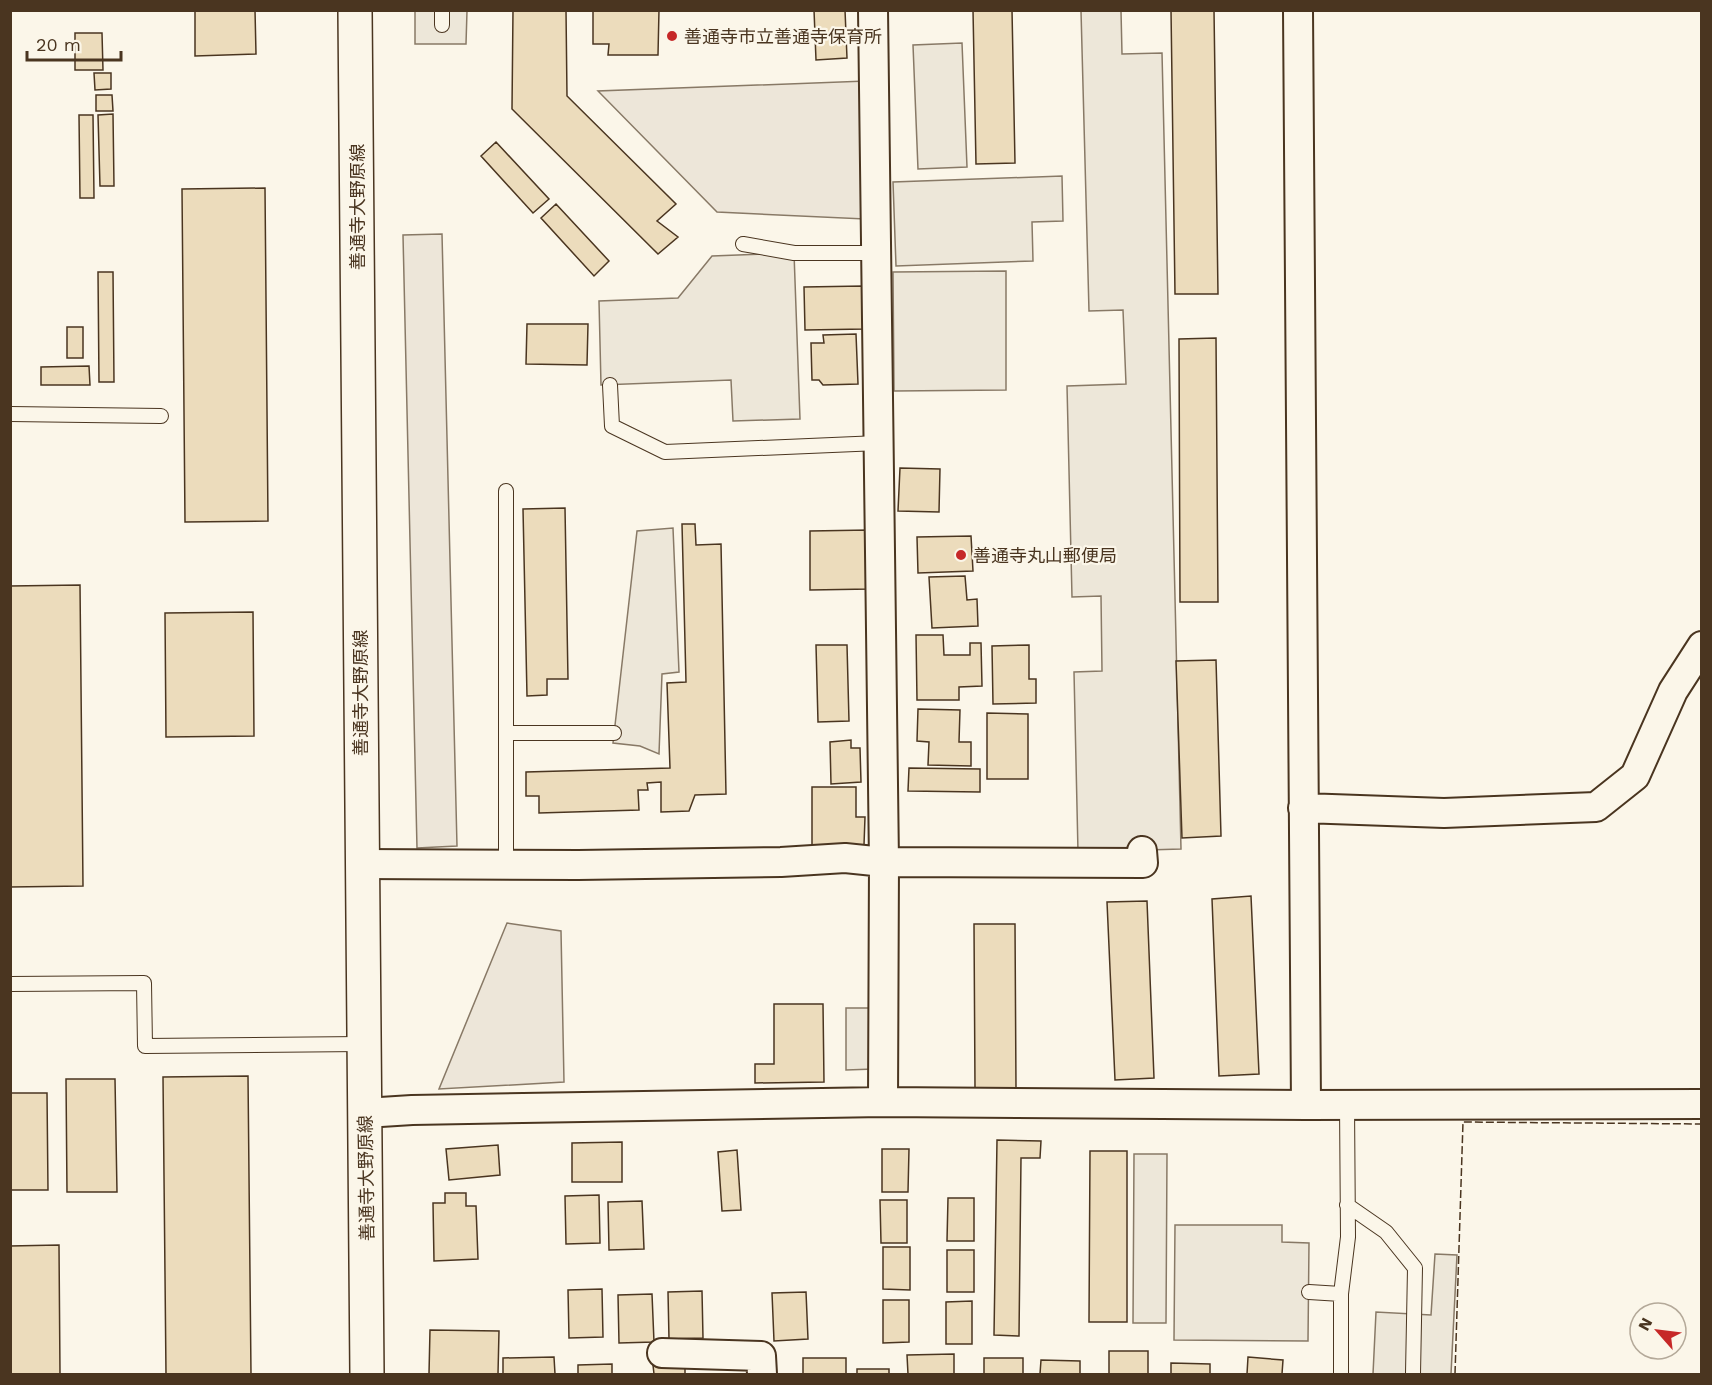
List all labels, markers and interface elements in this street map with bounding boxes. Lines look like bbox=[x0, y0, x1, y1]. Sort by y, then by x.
scale bar bbox=[27, 24, 122, 62]
place label: 善通寺市立善通寺保育所 bbox=[684, 26, 882, 47]
marker: 善通寺市立善通寺保育所 bbox=[665, 29, 679, 43]
text: 20 m bbox=[36, 34, 81, 55]
street label: 善通寺大野原線 bbox=[347, 144, 368, 270]
place label: 善通寺丸山郵便局 bbox=[973, 545, 1117, 566]
marker: 善通寺丸山郵便局 bbox=[954, 548, 968, 562]
street label: 善通寺大野原線 bbox=[350, 630, 371, 756]
street label: 善通寺大野原線 bbox=[354, 1115, 378, 1241]
north arrow bbox=[1628, 1301, 1688, 1361]
text: N bbox=[1634, 1314, 1656, 1334]

